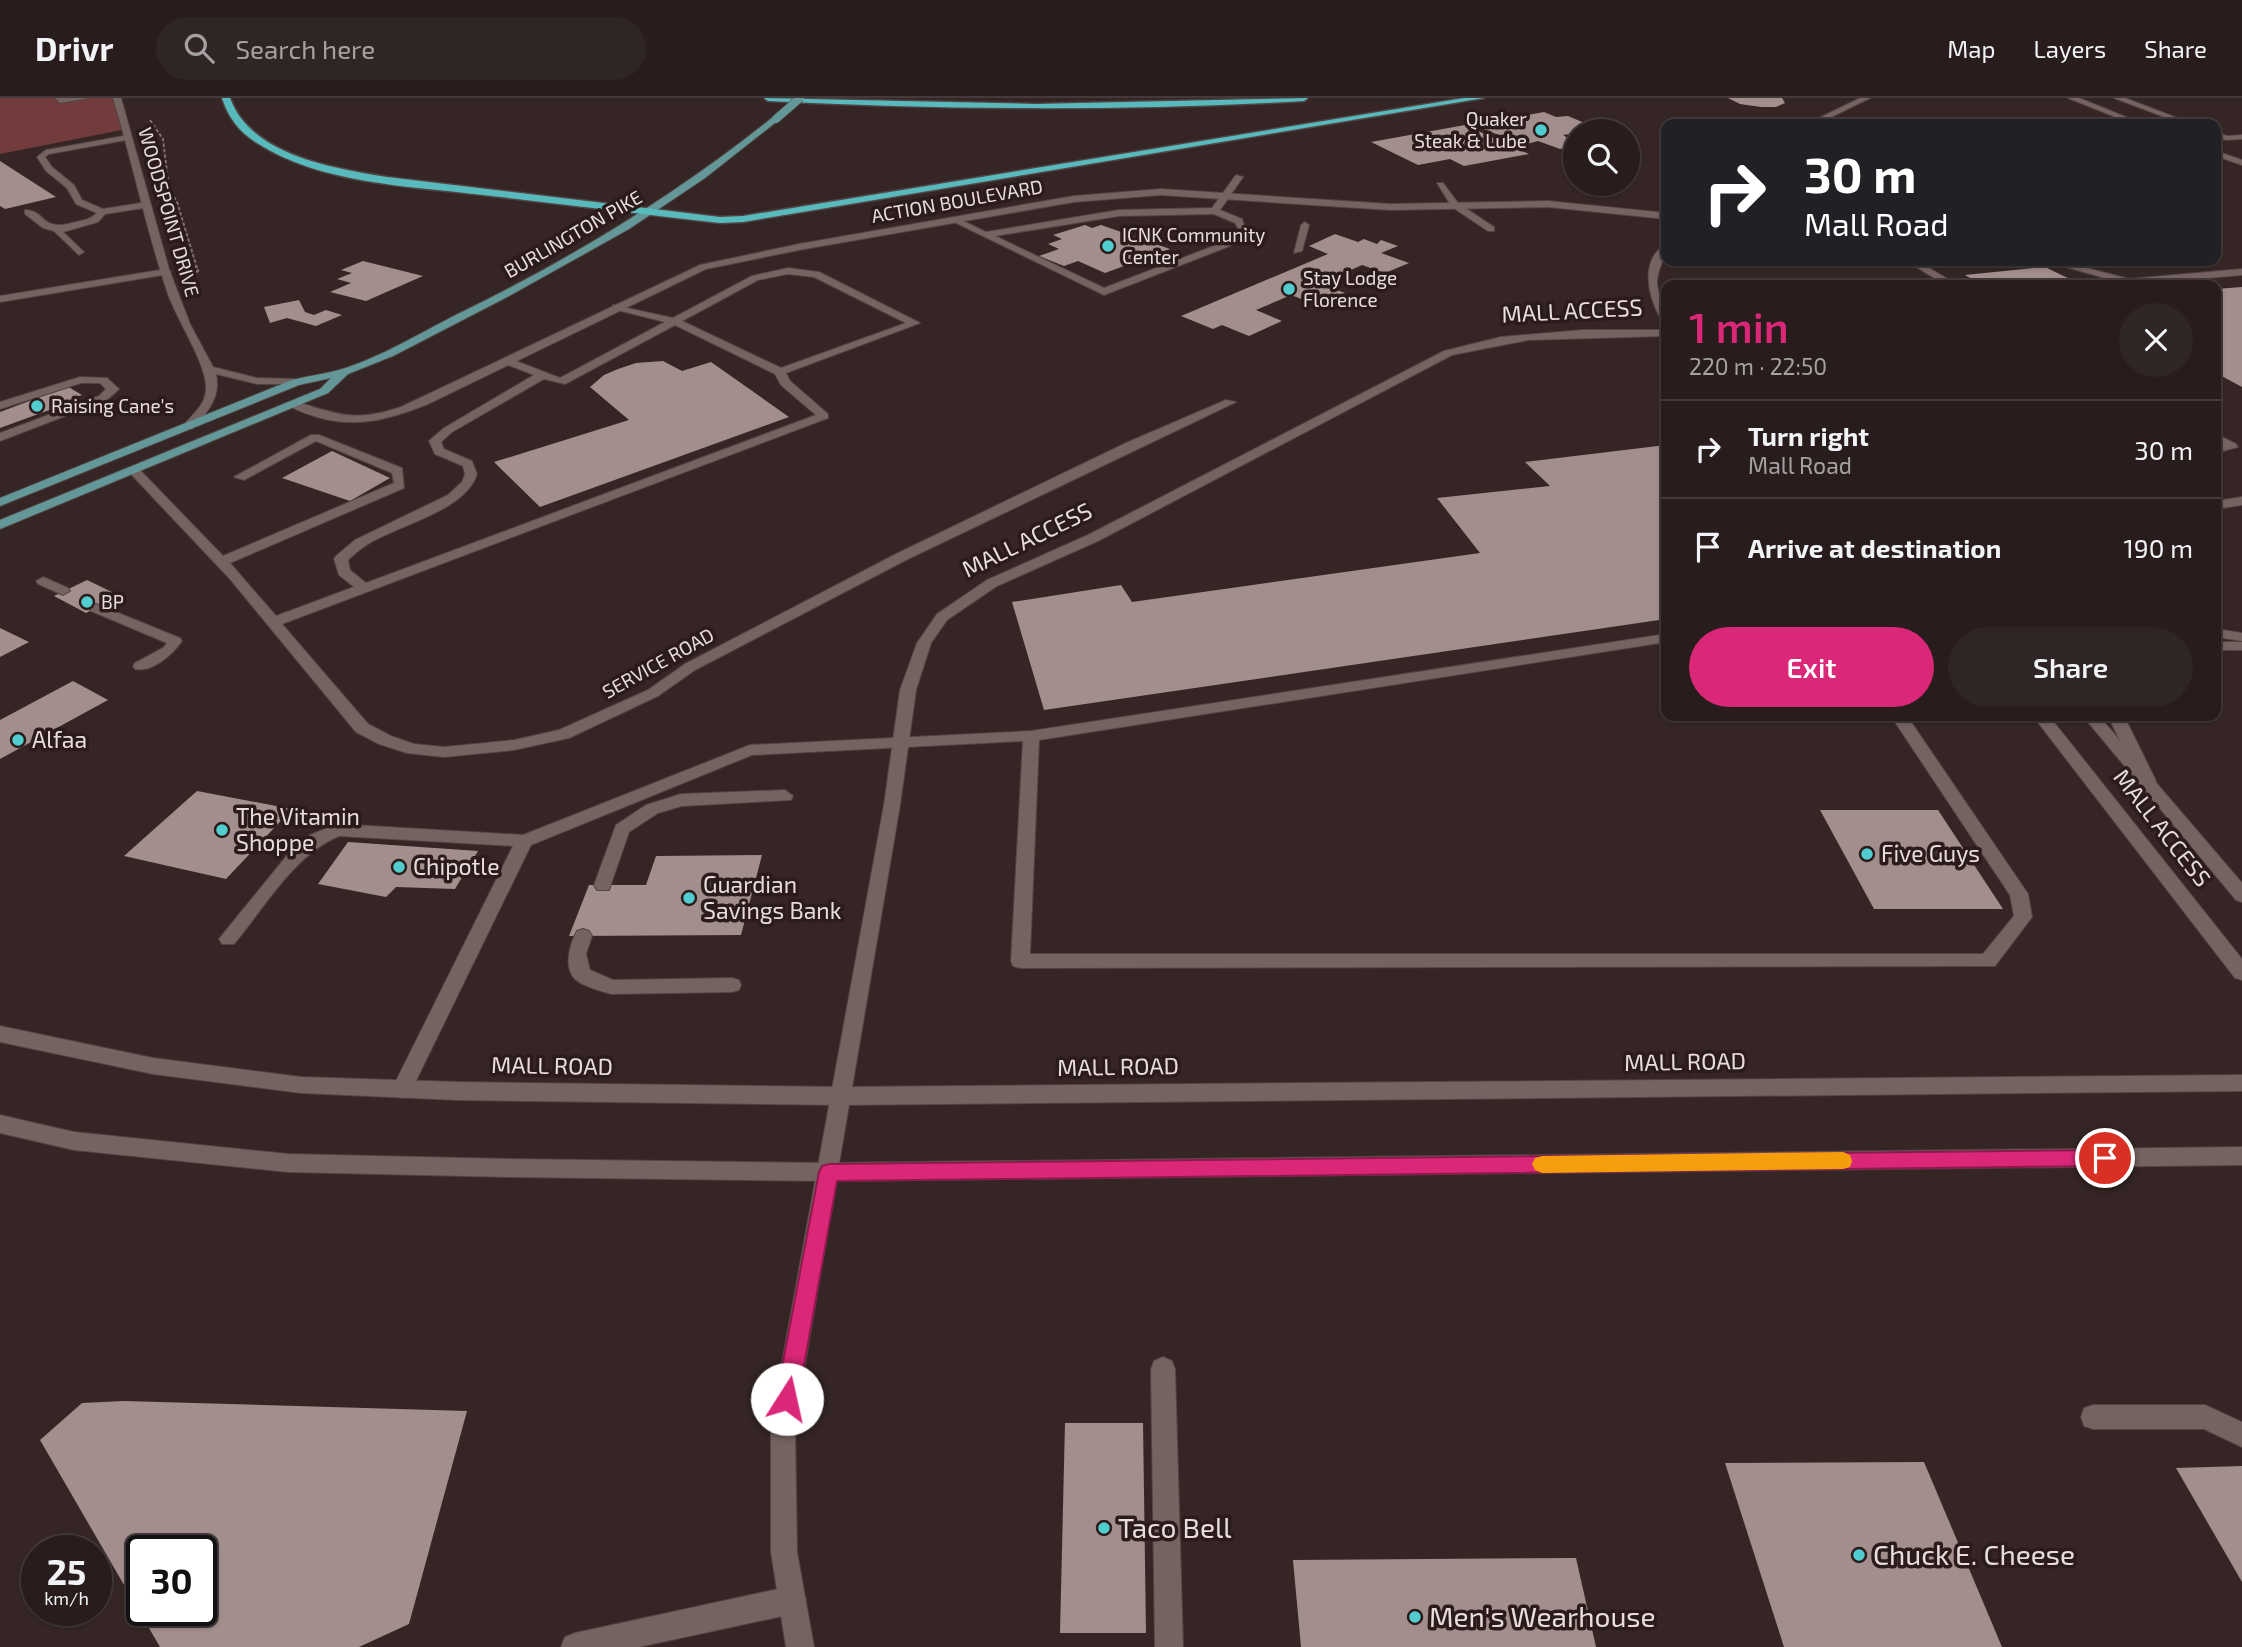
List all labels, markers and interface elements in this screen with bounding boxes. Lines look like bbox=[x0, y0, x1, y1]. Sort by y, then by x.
search box bbox=[156, 17, 646, 80]
text: Drivr bbox=[35, 28, 114, 68]
icon: search bbox=[180, 29, 218, 67]
text: Search here bbox=[236, 33, 375, 64]
text: Map bbox=[1947, 34, 1995, 63]
text: Layers bbox=[2033, 34, 2106, 63]
text: Share bbox=[2144, 34, 2207, 63]
place label: Quaker Steak & Lube bbox=[1414, 107, 1527, 152]
map controls bbox=[1563, 119, 1640, 196]
button: search bbox=[1563, 119, 1640, 196]
marker: Quaker Steak & Lube bbox=[1533, 122, 1549, 138]
street label: WOODSPOINT DRIVE bbox=[134, 124, 205, 299]
text: 30 m bbox=[1804, 144, 1916, 203]
icon: right bbox=[1689, 147, 1780, 238]
street label: ACTION BOULEVARD bbox=[869, 174, 1044, 227]
street label: BURLINGTON PIKE bbox=[500, 185, 646, 282]
text: Mall Road bbox=[1804, 204, 1949, 242]
place label: ICNK Community Center bbox=[1122, 223, 1265, 268]
marker: ICNK Community Center bbox=[1100, 238, 1116, 254]
place label: Stay Lodge Florence bbox=[1303, 266, 1397, 311]
marker: Stay Lodge Florence bbox=[1281, 281, 1297, 297]
street label: MALL ACCESS bbox=[1501, 292, 1643, 328]
text: 1 min bbox=[1689, 301, 1789, 351]
button: close bbox=[2119, 303, 2193, 377]
text: 220 m · 22:50 bbox=[1689, 352, 1827, 380]
place label: Raising Cane's bbox=[51, 394, 174, 417]
marker: Raising Cane's bbox=[29, 398, 45, 414]
text: Turn right bbox=[1748, 420, 1869, 451]
icon: right bbox=[1689, 430, 1727, 468]
text: 30 m bbox=[2134, 434, 2193, 465]
text: Mall Road bbox=[1748, 451, 1852, 479]
street label: MALL ACCESS bbox=[957, 496, 1096, 583]
icon: arrive bbox=[1689, 528, 1727, 566]
text: Arrive at destination bbox=[1748, 532, 2001, 563]
text: 190 m bbox=[2124, 532, 2193, 563]
place label: BP bbox=[101, 590, 124, 613]
marker: BP bbox=[79, 594, 95, 610]
street label: SERVICE ROAD bbox=[598, 622, 718, 703]
button: Exit bbox=[1689, 627, 1934, 707]
button: Share bbox=[1948, 627, 2193, 707]
place label: Alfaa bbox=[32, 725, 87, 753]
marker: Alfaa bbox=[10, 732, 26, 748]
street label: MALL ACCESS bbox=[2108, 763, 2217, 892]
place label: The Vitamin Shoppe bbox=[236, 802, 360, 856]
marker: The Vitamin Shoppe bbox=[214, 822, 230, 838]
place label: Five Guys bbox=[1881, 839, 1980, 867]
marker: Five Guys bbox=[1859, 846, 1875, 862]
place label: Chipotle bbox=[413, 852, 500, 880]
marker: Chipotle bbox=[391, 859, 407, 875]
place label: Guardian Savings Bank bbox=[703, 870, 842, 924]
marker: Guardian Savings Bank bbox=[681, 890, 697, 906]
street label: MALL ROAD bbox=[1624, 1046, 1746, 1076]
street label: MALL ROAD bbox=[491, 1050, 613, 1080]
street label: MALL ROAD bbox=[1057, 1051, 1179, 1081]
pin bbox=[2075, 1128, 2135, 1188]
icon: arrive bbox=[2086, 1139, 2124, 1177]
position arrow bbox=[750, 1362, 824, 1436]
place label: Taco Bell bbox=[1118, 1510, 1232, 1544]
marker: Taco Bell bbox=[1096, 1520, 1112, 1536]
speed limit sign: 30 bbox=[126, 1535, 217, 1626]
place label: Chuck E. Cheese bbox=[1873, 1537, 2075, 1571]
marker: Chuck E. Cheese bbox=[1851, 1547, 1867, 1563]
text: 25 bbox=[47, 1550, 86, 1592]
text: km/h bbox=[44, 1587, 89, 1609]
place label: Men's Wearhouse bbox=[1429, 1599, 1656, 1633]
marker: Men's Wearhouse bbox=[1407, 1609, 1423, 1625]

